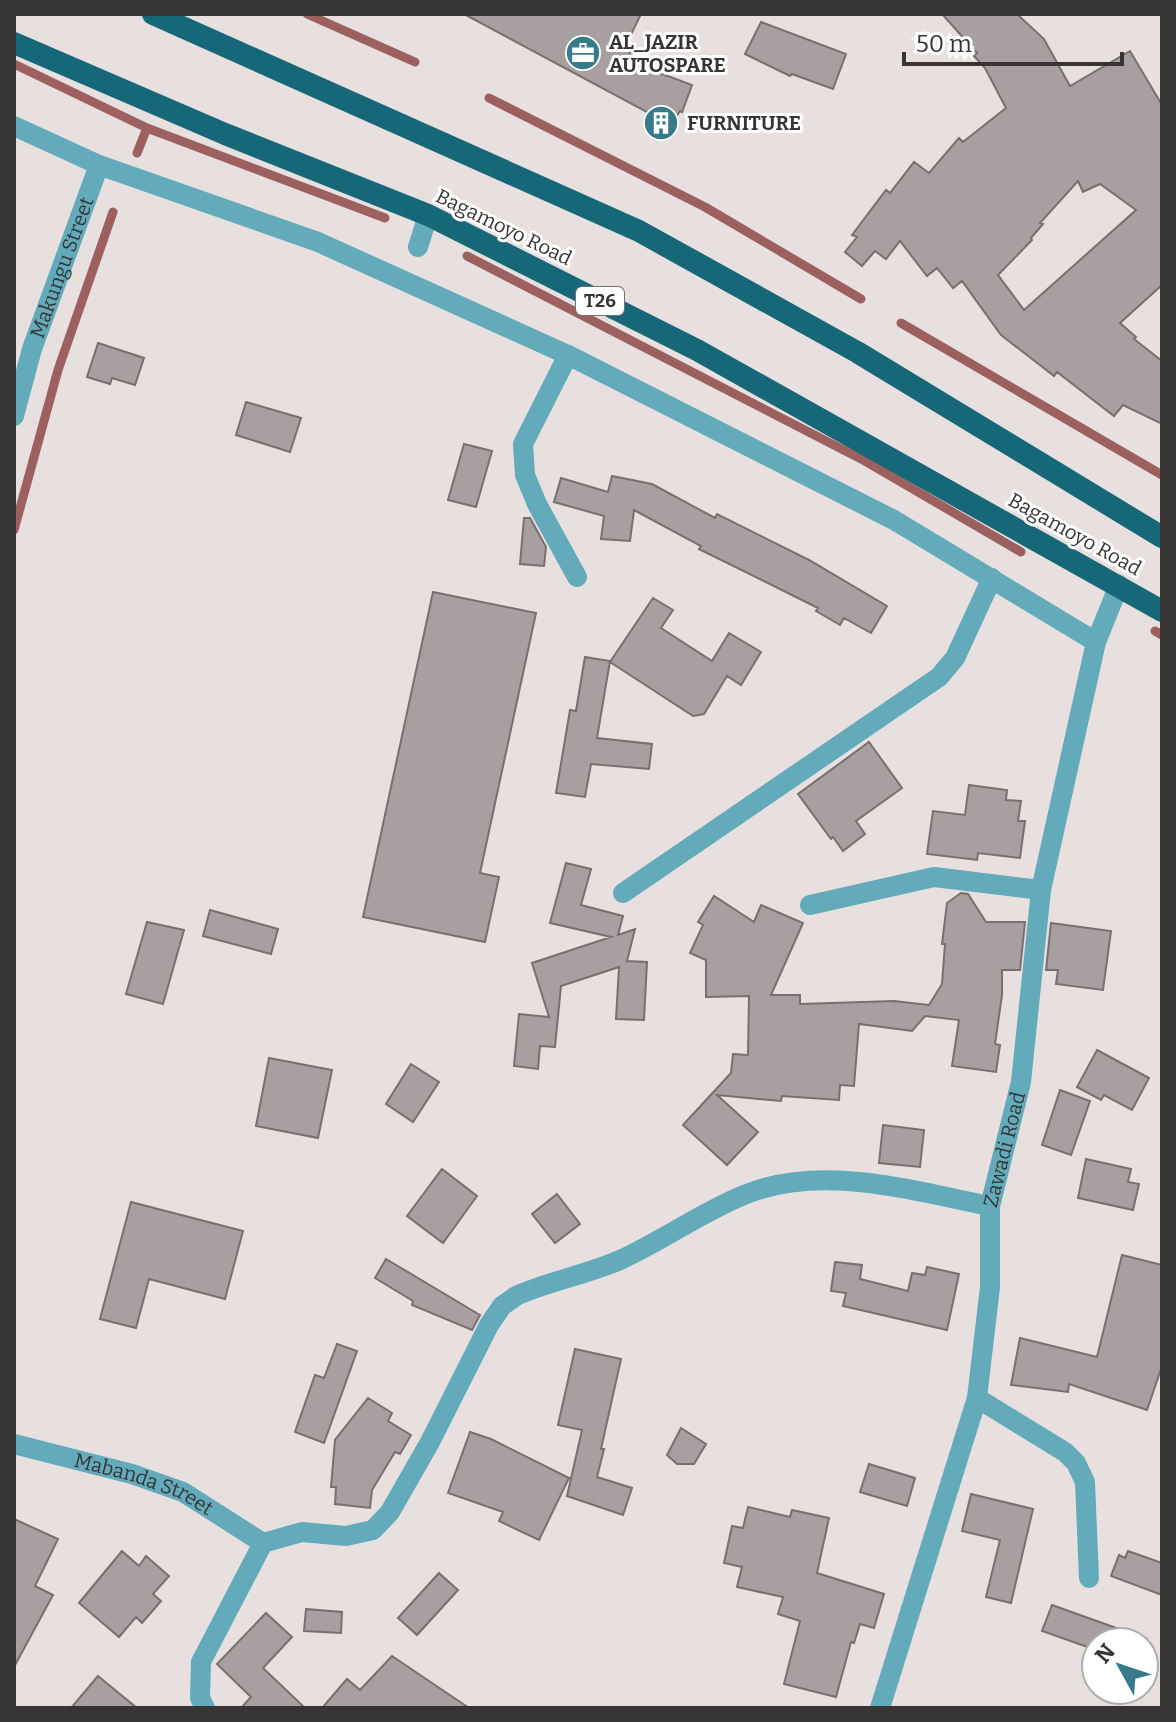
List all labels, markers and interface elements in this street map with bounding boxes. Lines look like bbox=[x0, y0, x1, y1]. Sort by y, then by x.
scale bar bbox=[904, 16, 1122, 66]
place label: AL_JAZIR AUTOSPARE bbox=[609, 30, 726, 77]
text: 50 m bbox=[916, 30, 972, 58]
office icon: AL_JAZIR AUTOSPARE bbox=[564, 34, 602, 72]
building icon: FURNITURE bbox=[642, 104, 680, 142]
place label: FURNITURE bbox=[687, 111, 801, 135]
street label: Bagamoyo Road bbox=[432, 184, 576, 270]
street label: Makungu Street bbox=[25, 194, 98, 342]
road number: T26 bbox=[576, 287, 624, 315]
street label: Bagamoyo Road bbox=[1004, 488, 1146, 580]
street label: Zawadi Road bbox=[978, 1089, 1030, 1210]
street label: Mabanda Street bbox=[72, 1448, 218, 1520]
north arrow bbox=[1080, 1626, 1160, 1706]
text: N bbox=[1089, 1638, 1121, 1669]

